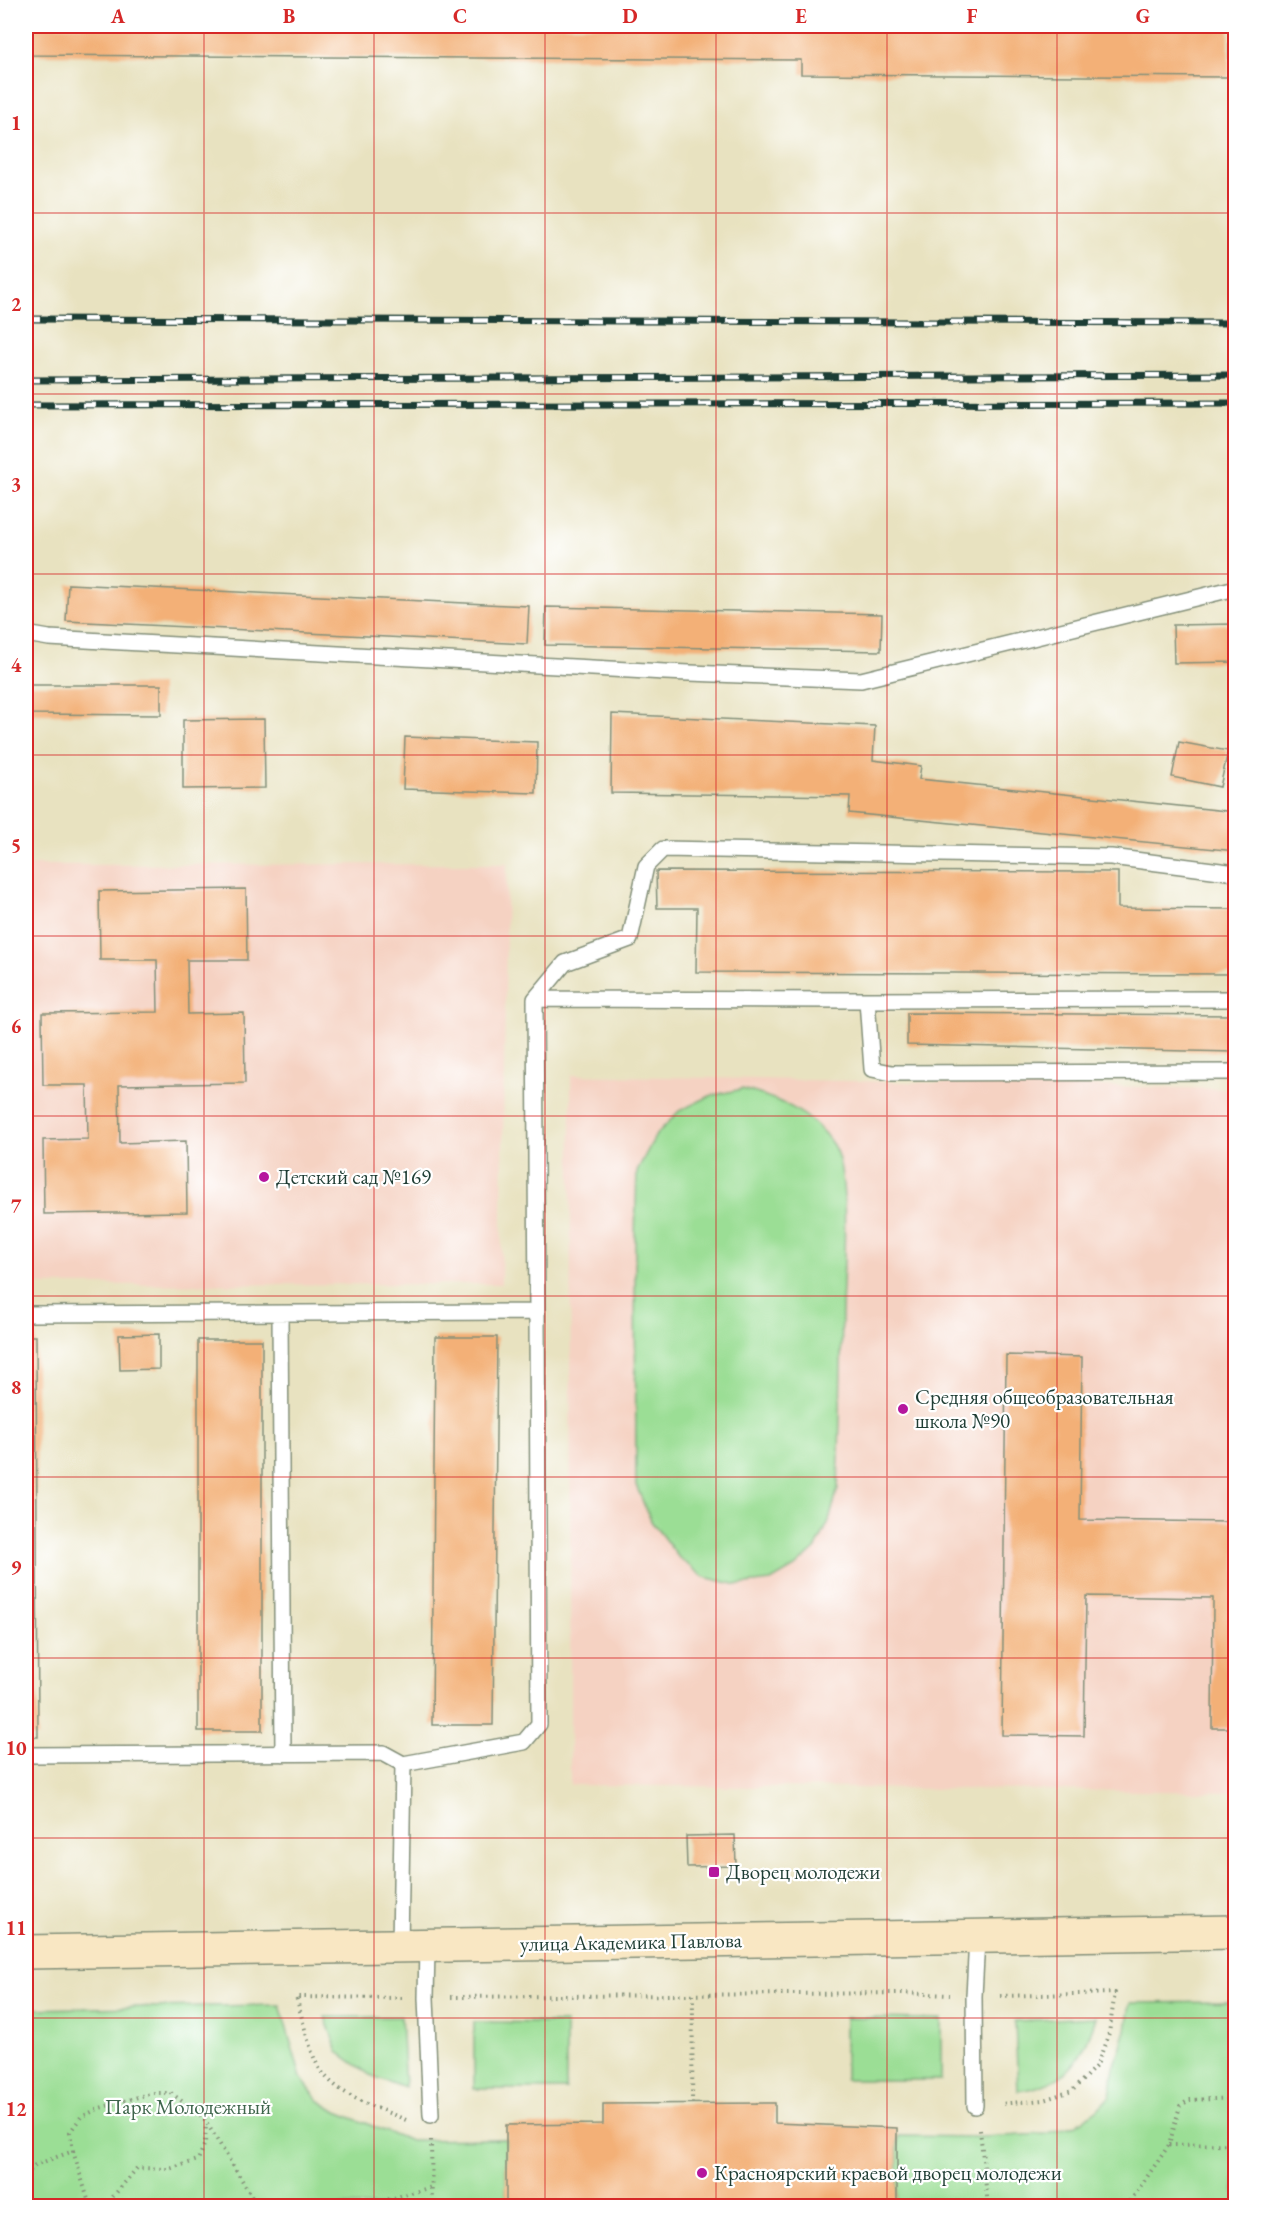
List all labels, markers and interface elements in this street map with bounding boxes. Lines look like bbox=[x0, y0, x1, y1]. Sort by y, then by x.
text: A bbox=[110, 3, 126, 29]
text: B bbox=[283, 3, 295, 29]
text: C bbox=[453, 3, 467, 29]
text: D bbox=[622, 3, 638, 29]
text: E bbox=[795, 3, 807, 29]
text: F bbox=[967, 3, 978, 29]
text: G bbox=[1136, 3, 1150, 29]
text: 1 bbox=[11, 110, 21, 136]
text: 2 bbox=[11, 291, 22, 317]
text: 3 bbox=[11, 471, 21, 497]
text: 4 bbox=[11, 652, 22, 678]
text: 5 bbox=[11, 832, 21, 858]
text: 6 bbox=[11, 1013, 22, 1039]
place label: Детский сад №169 bbox=[276, 1163, 431, 1190]
marker: Детский сад №169 bbox=[257, 1170, 271, 1184]
text: 7 bbox=[11, 1193, 22, 1219]
text: 8 bbox=[11, 1374, 21, 1400]
place label: Средняя общеобразовательная школа №90 bbox=[915, 1383, 1174, 1434]
marker: Средняя общеобразовательная школа №90 bbox=[896, 1402, 910, 1416]
text: 9 bbox=[11, 1554, 22, 1580]
text: 10 bbox=[5, 1735, 27, 1761]
place label: Дворец молодежи bbox=[726, 1858, 880, 1885]
marker: Дворец молодежи bbox=[707, 1865, 721, 1879]
text: 11 bbox=[5, 1915, 27, 1941]
street label: улица Академика Павлова bbox=[520, 1926, 743, 1957]
park label: Парк Молодежный bbox=[105, 2093, 271, 2120]
text: 12 bbox=[5, 2096, 27, 2122]
place label: Красноярский краевой дворец молодежи bbox=[714, 2159, 1062, 2186]
marker: Красноярский краевой дворец молодежи bbox=[695, 2166, 709, 2180]

